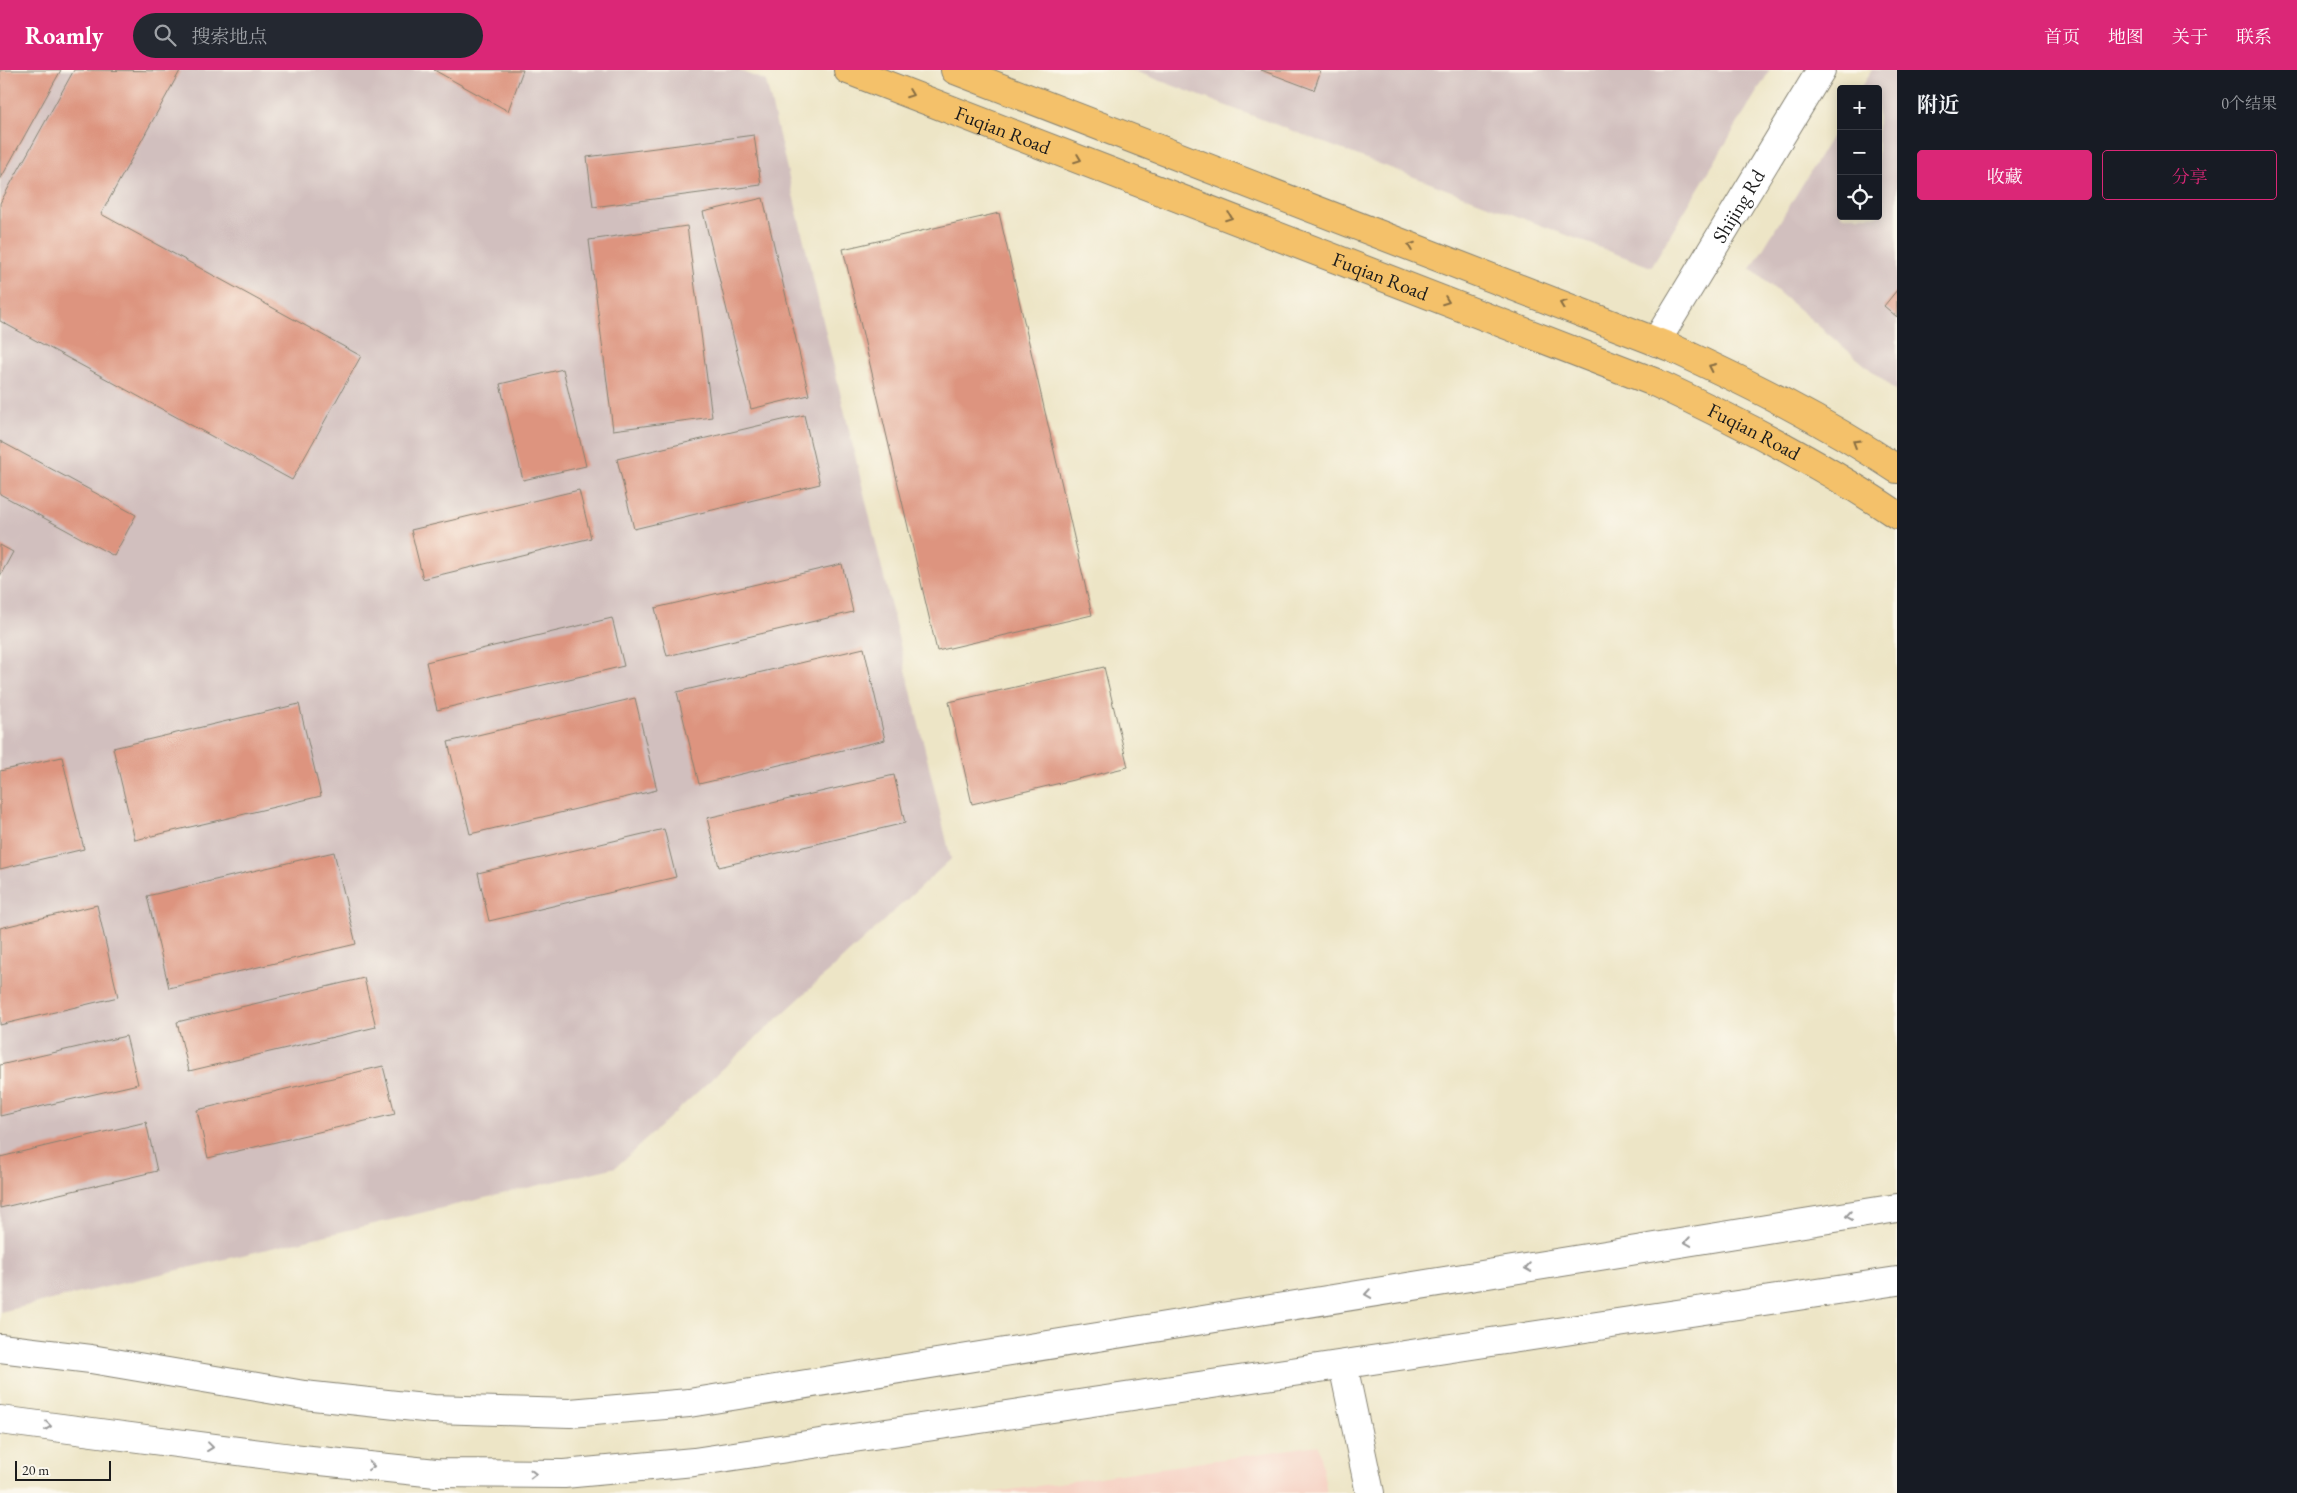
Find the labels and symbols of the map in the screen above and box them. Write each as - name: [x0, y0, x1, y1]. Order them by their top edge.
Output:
- one-way arrow: [905, 88, 914, 98]
- street label: Fuqian Road: [951, 100, 1055, 161]
- one-way arrow: [1073, 153, 1081, 163]
- street label: Shijing Rd: [1706, 164, 1771, 248]
- one-way arrow: [1224, 211, 1233, 221]
- one-way arrow: [1407, 242, 1416, 252]
- street label: Fuqian Road: [1329, 246, 1433, 307]
- one-way arrow: [1441, 295, 1450, 305]
- one-way arrow: [1559, 300, 1567, 310]
- one-way arrow: [1708, 362, 1717, 373]
- street label: Fuqian Road: [1704, 397, 1806, 467]
- one-way arrow: [1852, 440, 1861, 450]
- one-way arrow: [1845, 1210, 1853, 1221]
- one-way arrow: [1684, 1236, 1693, 1246]
- one-way arrow: [1524, 1262, 1532, 1272]
- one-way arrow: [1363, 1288, 1372, 1298]
- one-way arrow: [45, 1420, 53, 1431]
- one-way arrow: [206, 1441, 214, 1452]
- scale bar: [15, 1458, 111, 1481]
- one-way arrow: [367, 1460, 375, 1471]
- one-way arrow: [530, 1469, 537, 1479]

